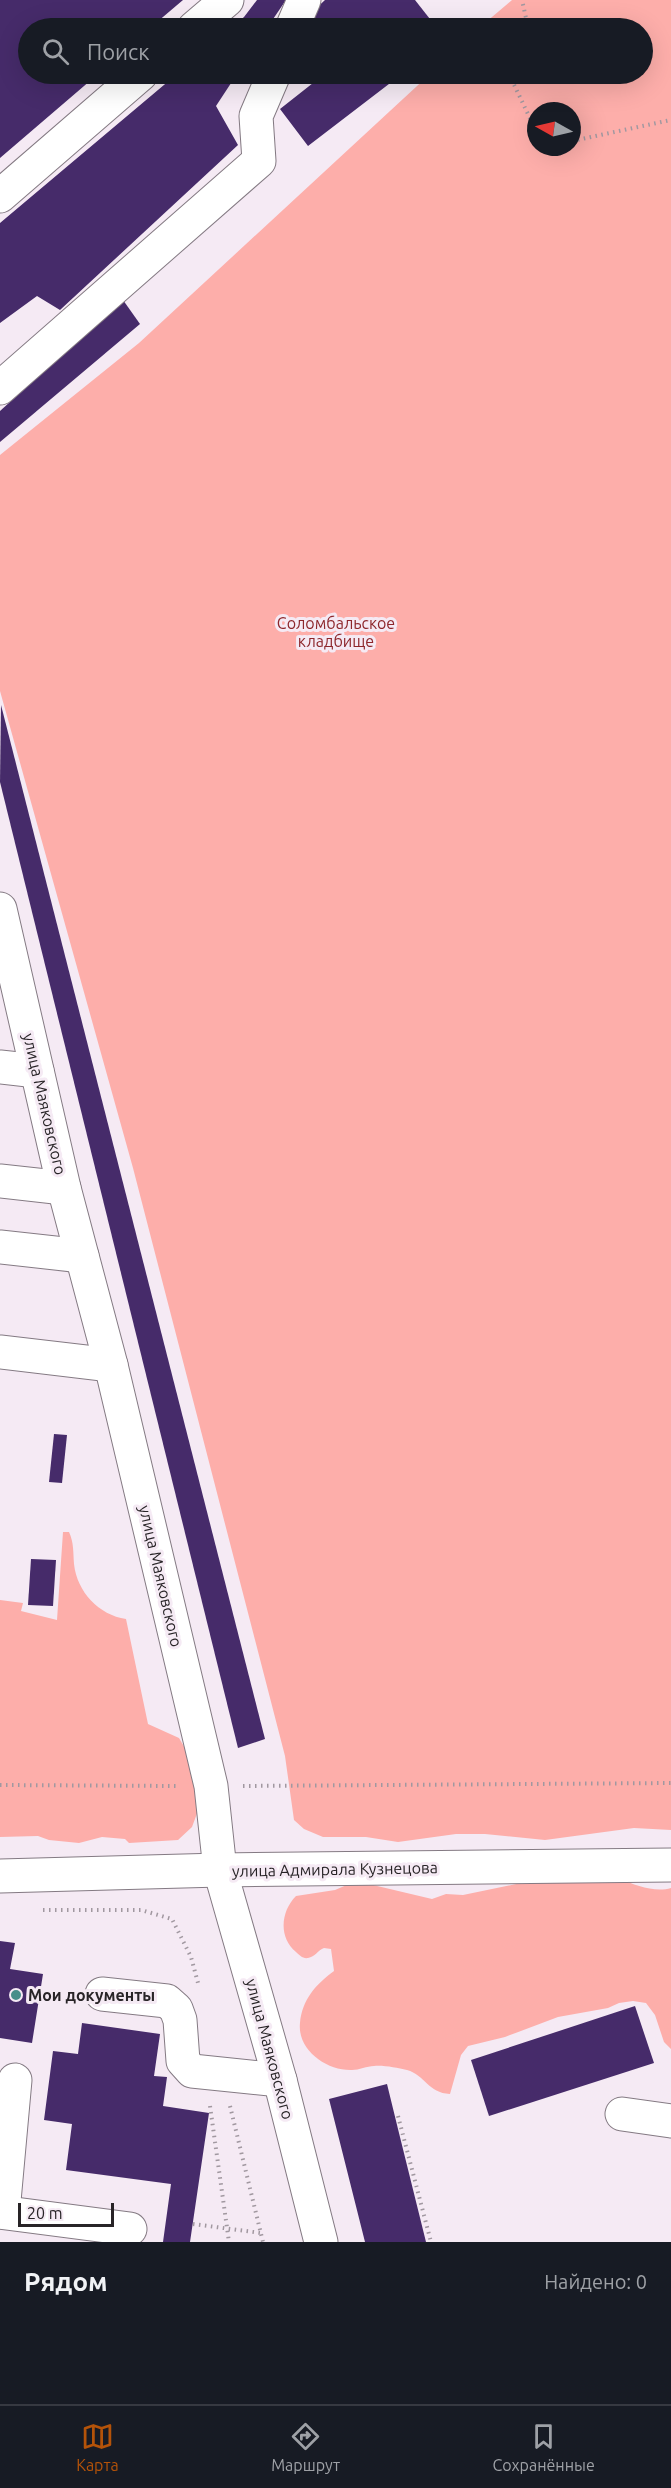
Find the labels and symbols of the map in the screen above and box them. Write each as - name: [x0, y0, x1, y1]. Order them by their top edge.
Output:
- north arrow: [527, 102, 581, 156]
- park label: Соломбальское кладбище: [277, 614, 395, 650]
- street label: улица Маяковского: [20, 1031, 70, 1177]
- street label: улица Маяковского: [136, 1503, 186, 1649]
- street label: улица Адмирала Кузнецова: [232, 1858, 438, 1880]
- street label: улица Маяковского: [243, 1977, 297, 2121]
- place label: Мои документы: [28, 1986, 155, 2004]
- marker: Мои документы: [9, 1988, 23, 2002]
- scale bar: [18, 2200, 114, 2228]

